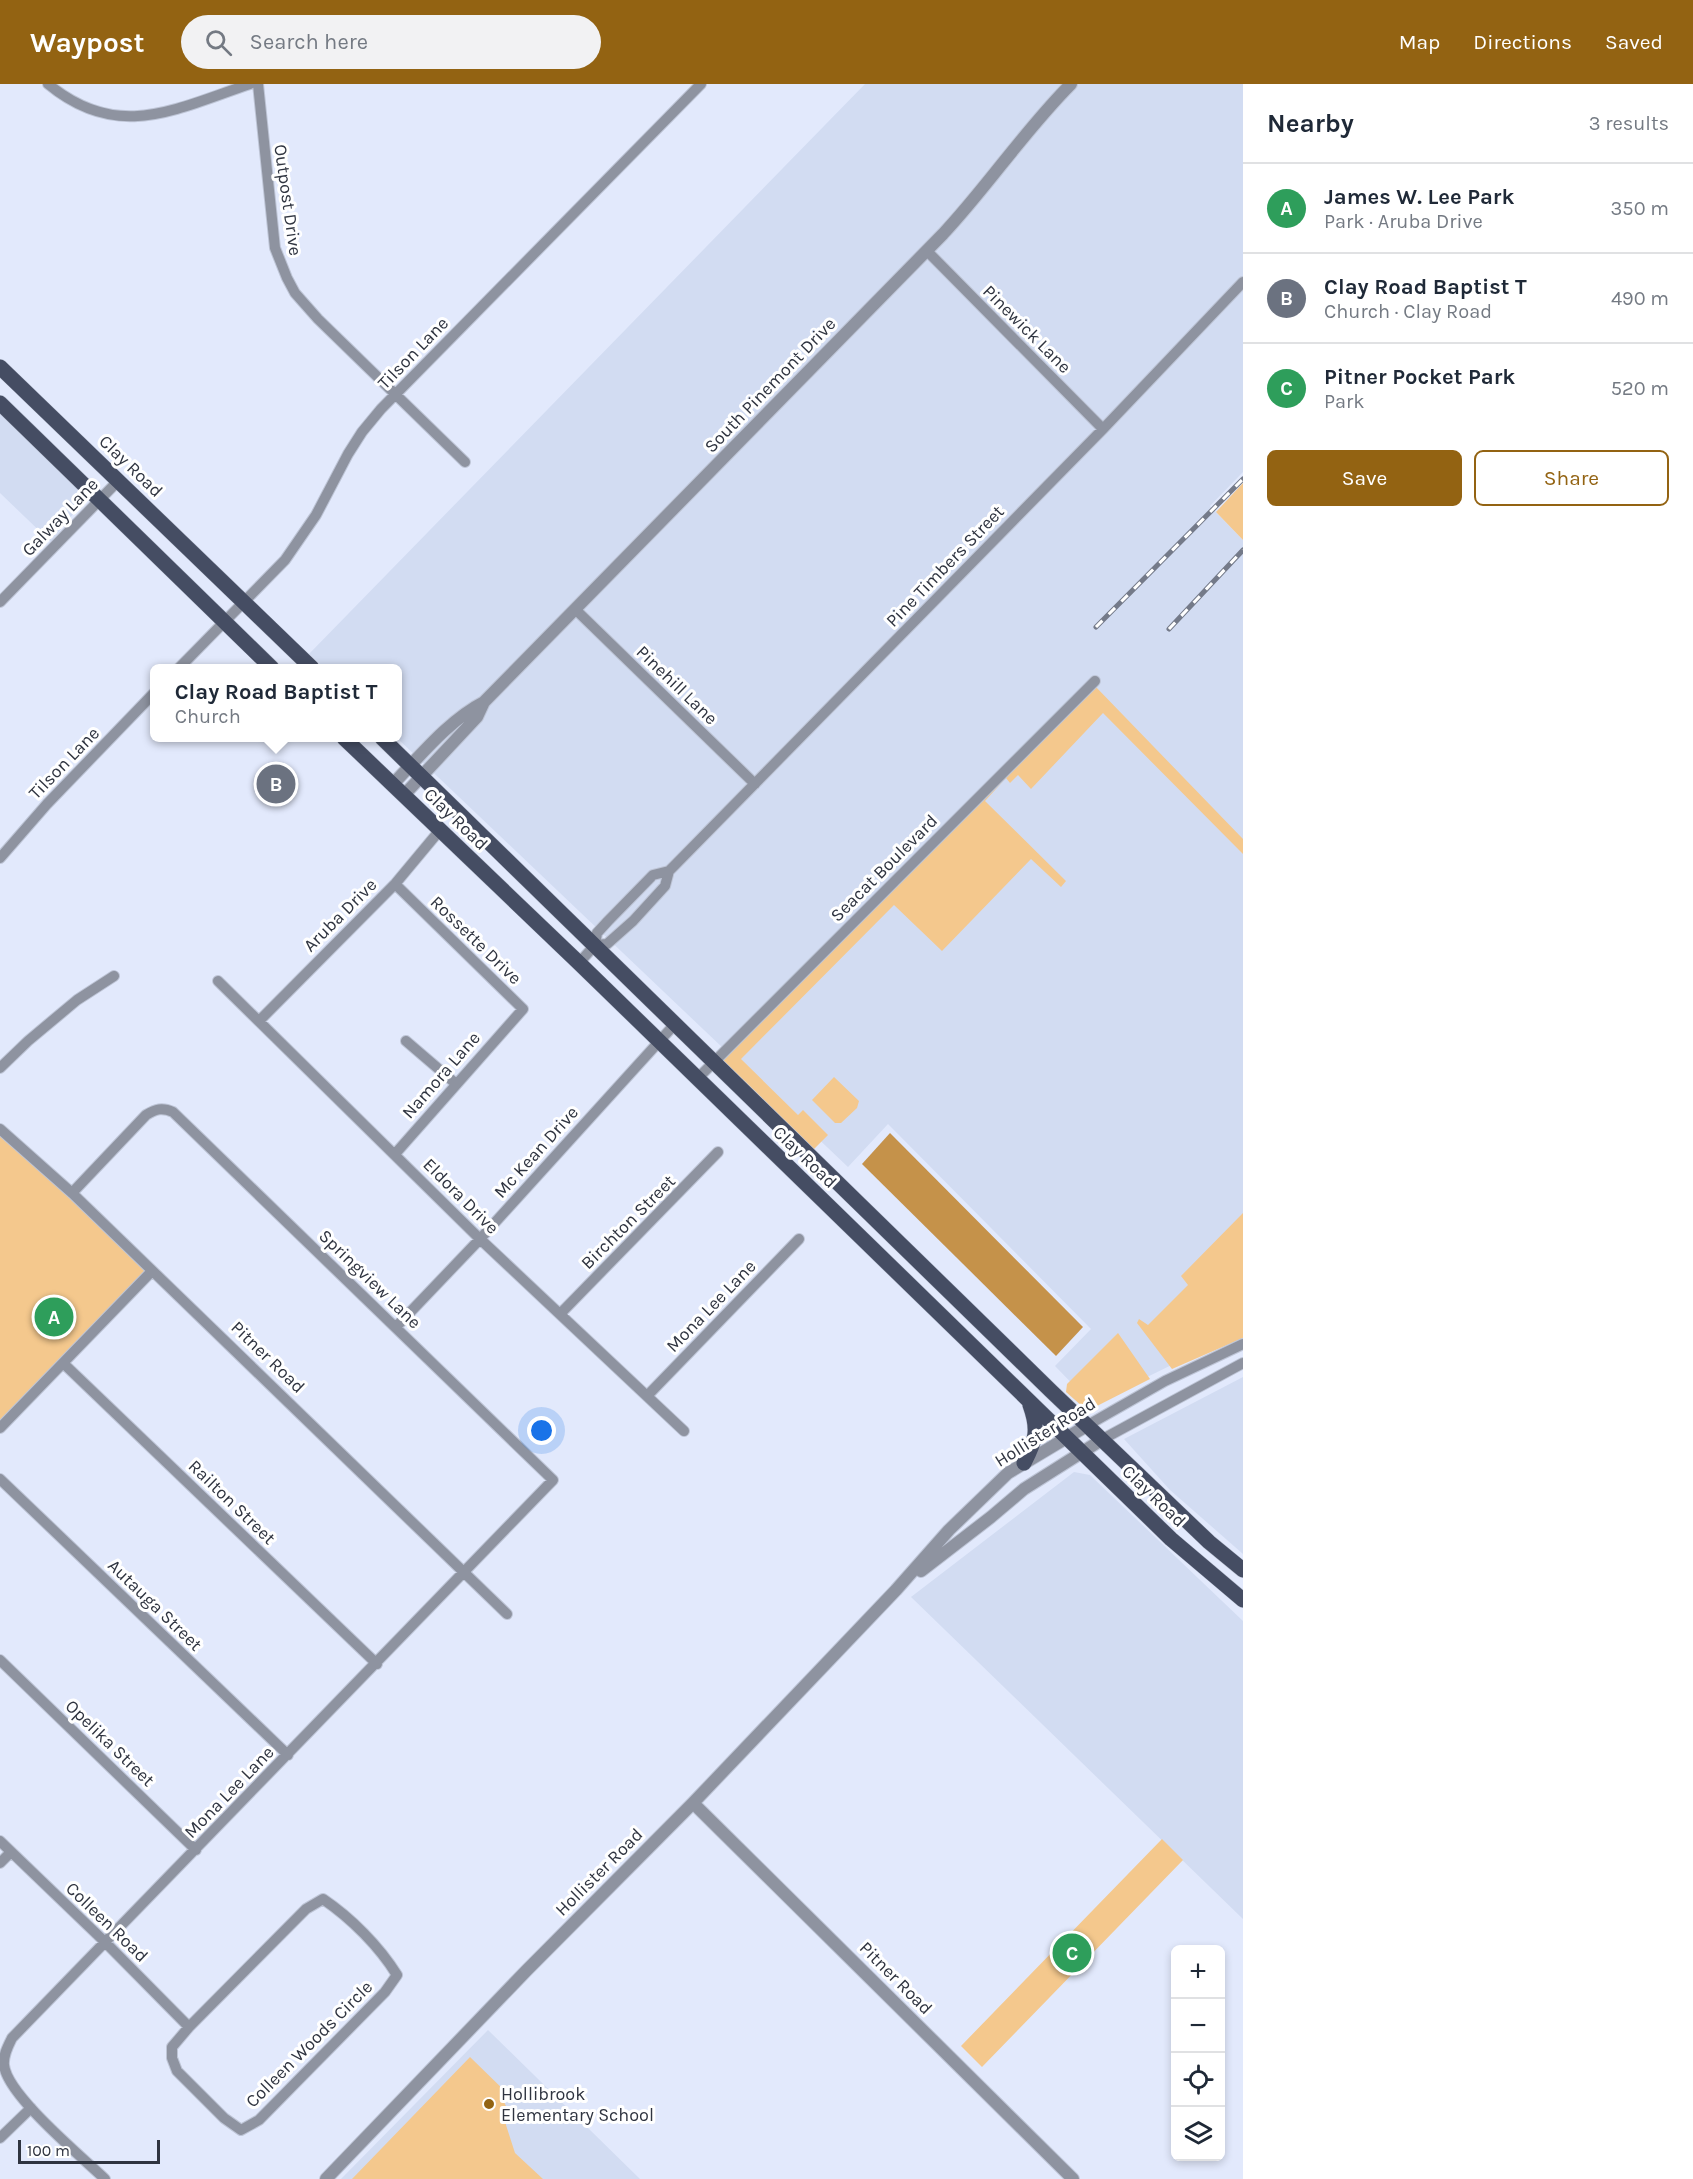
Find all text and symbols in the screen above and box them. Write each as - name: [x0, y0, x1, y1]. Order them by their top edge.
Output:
- search box: [181, 15, 601, 69]
- text: Waypost: [30, 26, 145, 59]
- icon: search: [202, 26, 235, 59]
- text: Search here: [250, 29, 368, 55]
- text: Map: [1399, 30, 1440, 54]
- text: Directions: [1473, 30, 1572, 54]
- text: Saved: [1605, 30, 1663, 54]
- text: Nearby: [1267, 108, 1354, 139]
- text: 3 results: [1589, 112, 1669, 135]
- street label: Outpost Drive: [269, 143, 307, 257]
- text: James W. Lee Park: [1324, 184, 1515, 210]
- text: A: [1280, 197, 1293, 220]
- text: 350 m: [1611, 197, 1669, 220]
- text: Park · Aruba Drive: [1324, 210, 1483, 233]
- text: Clay Road Baptist T: [1324, 274, 1527, 300]
- street label: Pinewick Lane: [978, 280, 1076, 378]
- text: B: [1280, 287, 1293, 310]
- text: 490 m: [1611, 287, 1669, 310]
- text: Church · Clay Road: [1324, 300, 1492, 323]
- street label: Tilson Lane: [373, 312, 453, 394]
- street label: South Pinemont Drive: [700, 313, 840, 457]
- text: Pitner Pocket Park: [1324, 364, 1515, 390]
- text: C: [1280, 377, 1293, 400]
- text: 520 m: [1611, 377, 1669, 400]
- text: Park: [1324, 390, 1365, 413]
- street label: Clay Road: [95, 430, 167, 502]
- button: Save: [1267, 450, 1462, 506]
- button: Share: [1474, 450, 1669, 506]
- street label: Galway Lane: [17, 473, 103, 561]
- street label: Pine Timbers Street: [881, 500, 1009, 631]
- street label: Pinehill Lane: [632, 641, 722, 729]
- popup: [150, 664, 402, 742]
- text: Clay Road Baptist T: [175, 679, 377, 705]
- text: Church: [175, 705, 241, 728]
- street label: Tilson Lane: [24, 722, 104, 804]
- pin: B: [256, 762, 296, 806]
- street label: Clay Road: [420, 783, 492, 855]
- street label: Seacat Boulevard: [826, 810, 942, 926]
- street label: Aruba Drive: [299, 874, 381, 956]
- street label: Rossette Drive: [426, 891, 526, 989]
- street label: Namora Lane: [397, 1027, 485, 1123]
- street label: Mc Kean Drive: [489, 1102, 583, 1202]
- street label: Clay Road: [769, 1121, 841, 1193]
- street label: Eldora Drive: [418, 1153, 504, 1239]
- street label: Birchton Street: [576, 1170, 680, 1274]
- street label: Springview Lane: [314, 1225, 426, 1333]
- street label: Mona Lee Lane: [661, 1255, 761, 1357]
- pin: A: [34, 1294, 74, 1340]
- street label: Pitner Road: [226, 1316, 310, 1398]
- street label: Hollister Road: [990, 1392, 1100, 1472]
- your location: [527, 1416, 556, 1445]
- street label: Railton Street: [184, 1455, 280, 1549]
- street label: Clay Road: [1118, 1460, 1190, 1532]
- street label: Autauga Street: [103, 1555, 207, 1656]
- street label: Opelika Street: [61, 1695, 159, 1791]
- street label: Mona Lee Lane: [179, 1741, 279, 1843]
- street label: Hollister Road: [551, 1824, 647, 1920]
- street label: Colleen Road: [61, 1877, 153, 1967]
- pin: C: [1052, 1930, 1092, 1976]
- street label: Pitner Road: [855, 1937, 937, 2019]
- map controls: [1171, 1945, 1225, 2161]
- button: +: [1171, 1945, 1225, 1999]
- street label: Colleen Woods Circle: [241, 1976, 377, 2112]
- button: −: [1171, 1999, 1225, 2053]
- button: locate: [1171, 2053, 1225, 2107]
- place label: Hollibrook Elementary School: [501, 2083, 654, 2126]
- marker: Hollibrook Elementary School: [482, 2097, 496, 2111]
- button: layers: [1171, 2107, 1225, 2161]
- scale bar: [18, 2137, 160, 2164]
- text: 100 m: [27, 2141, 70, 2160]

